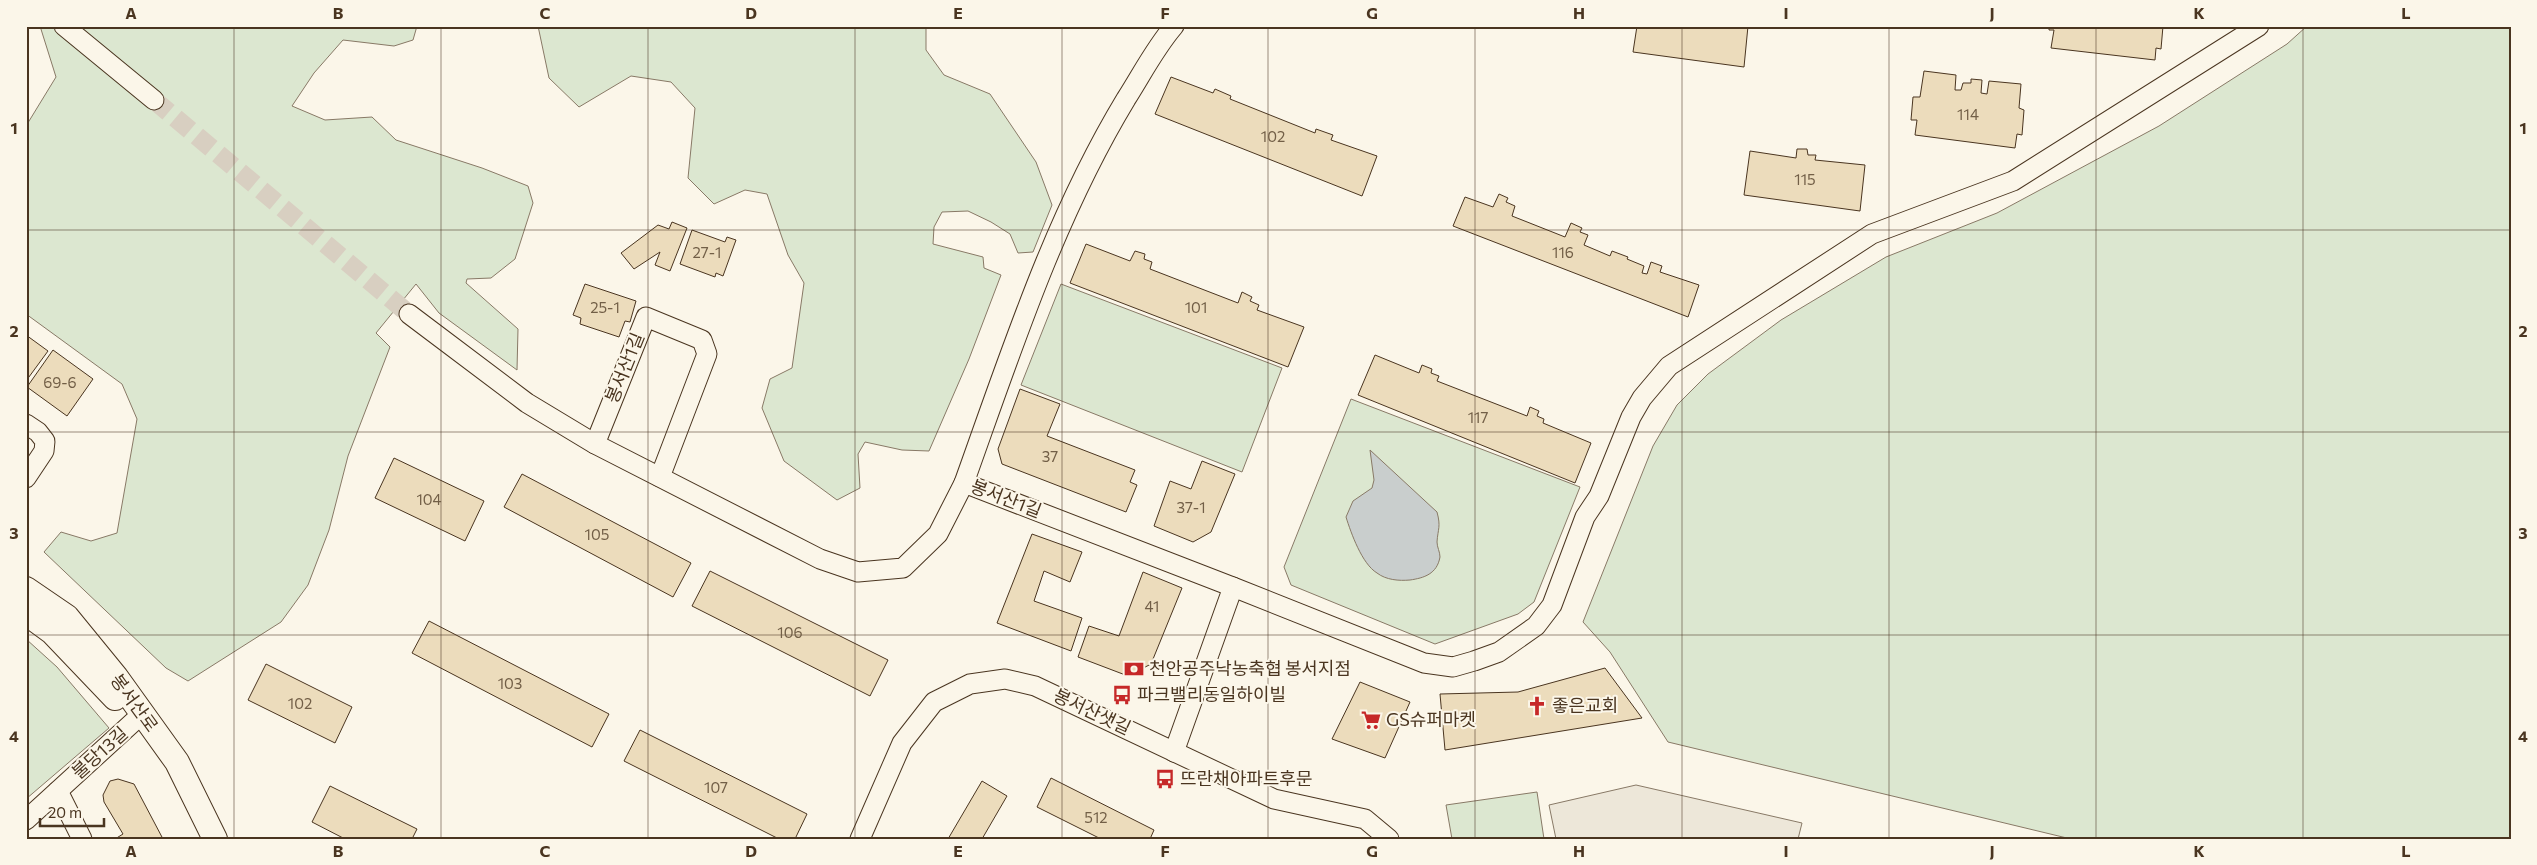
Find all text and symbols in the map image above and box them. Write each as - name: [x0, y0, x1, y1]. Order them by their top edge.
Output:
- text: A: [125, 3, 137, 22]
- text: B: [333, 3, 344, 22]
- text: C: [540, 3, 551, 22]
- text: D: [745, 3, 757, 22]
- text: E: [953, 3, 963, 22]
- text: F: [1160, 3, 1170, 22]
- text: G: [1366, 3, 1378, 22]
- text: H: [1573, 3, 1585, 22]
- text: I: [1783, 3, 1789, 22]
- text: J: [1989, 3, 1995, 22]
- text: K: [2193, 3, 2205, 22]
- text: L: [2401, 3, 2411, 22]
- house number: 114: [1957, 105, 1979, 123]
- text: 1: [10, 118, 18, 137]
- text: 1: [2519, 118, 2527, 137]
- house number: 102: [1261, 127, 1285, 145]
- house number: 115: [1794, 170, 1816, 188]
- house number: 27-1: [693, 243, 721, 261]
- house number: 116: [1552, 243, 1574, 261]
- house number: 25-1: [590, 298, 620, 316]
- house number: 101: [1185, 298, 1207, 316]
- text: 2: [9, 321, 19, 340]
- text: 2: [2518, 321, 2528, 340]
- street label: 봉서산1길: [600, 329, 648, 406]
- house number: 69-6: [43, 373, 77, 391]
- house number: 117: [1468, 408, 1488, 426]
- house number: 37: [1042, 447, 1058, 465]
- street label: 봉서산1길: [968, 475, 1045, 522]
- house number: 104: [416, 490, 442, 508]
- house number: 37-1: [1176, 498, 1206, 516]
- text: 3: [9, 523, 19, 542]
- text: 3: [2518, 523, 2528, 542]
- house number: 105: [585, 525, 609, 543]
- house number: 41: [1145, 597, 1159, 615]
- house number: 106: [777, 623, 803, 641]
- place label: 천안공주낙농축협 봉서지점: [1149, 657, 1351, 679]
- bank icon: 천안공주낙농축협 봉서지점: [1123, 658, 1145, 680]
- street label: 봉서산로: [106, 669, 163, 736]
- house number: 103: [498, 674, 522, 692]
- place label: 파크밸리동일하이빌: [1137, 683, 1286, 705]
- street label: 봉서산샛길: [1050, 684, 1135, 739]
- bus stop icon: 파크밸리동일하이빌: [1111, 684, 1133, 706]
- house number: 102: [288, 694, 312, 712]
- place label: 좋은교회: [1552, 694, 1618, 716]
- church icon: 좋은교회: [1526, 695, 1548, 717]
- place label: GS슈퍼마켓: [1386, 708, 1476, 730]
- supermarket icon: GS슈퍼마켓: [1360, 709, 1382, 731]
- street label: 불당13길: [67, 721, 132, 783]
- text: 4: [9, 726, 19, 745]
- text: 4: [2518, 726, 2528, 745]
- place label: 뜨란채아파트후문: [1180, 767, 1312, 789]
- bus stop icon: 뜨란채아파트후문: [1154, 768, 1176, 790]
- house number: 107: [704, 778, 728, 796]
- scale bar: [40, 795, 104, 827]
- text: 20 m: [48, 803, 82, 821]
- house number: 512: [1084, 808, 1108, 826]
- text: A: [125, 841, 137, 860]
- text: B: [333, 841, 344, 860]
- text: C: [540, 841, 551, 860]
- text: D: [745, 841, 757, 860]
- text: E: [953, 841, 963, 860]
- text: F: [1160, 841, 1170, 860]
- text: G: [1366, 841, 1378, 860]
- text: H: [1573, 841, 1585, 860]
- text: I: [1783, 841, 1789, 860]
- text: J: [1989, 841, 1995, 860]
- text: K: [2193, 841, 2205, 860]
- text: L: [2401, 841, 2411, 860]

